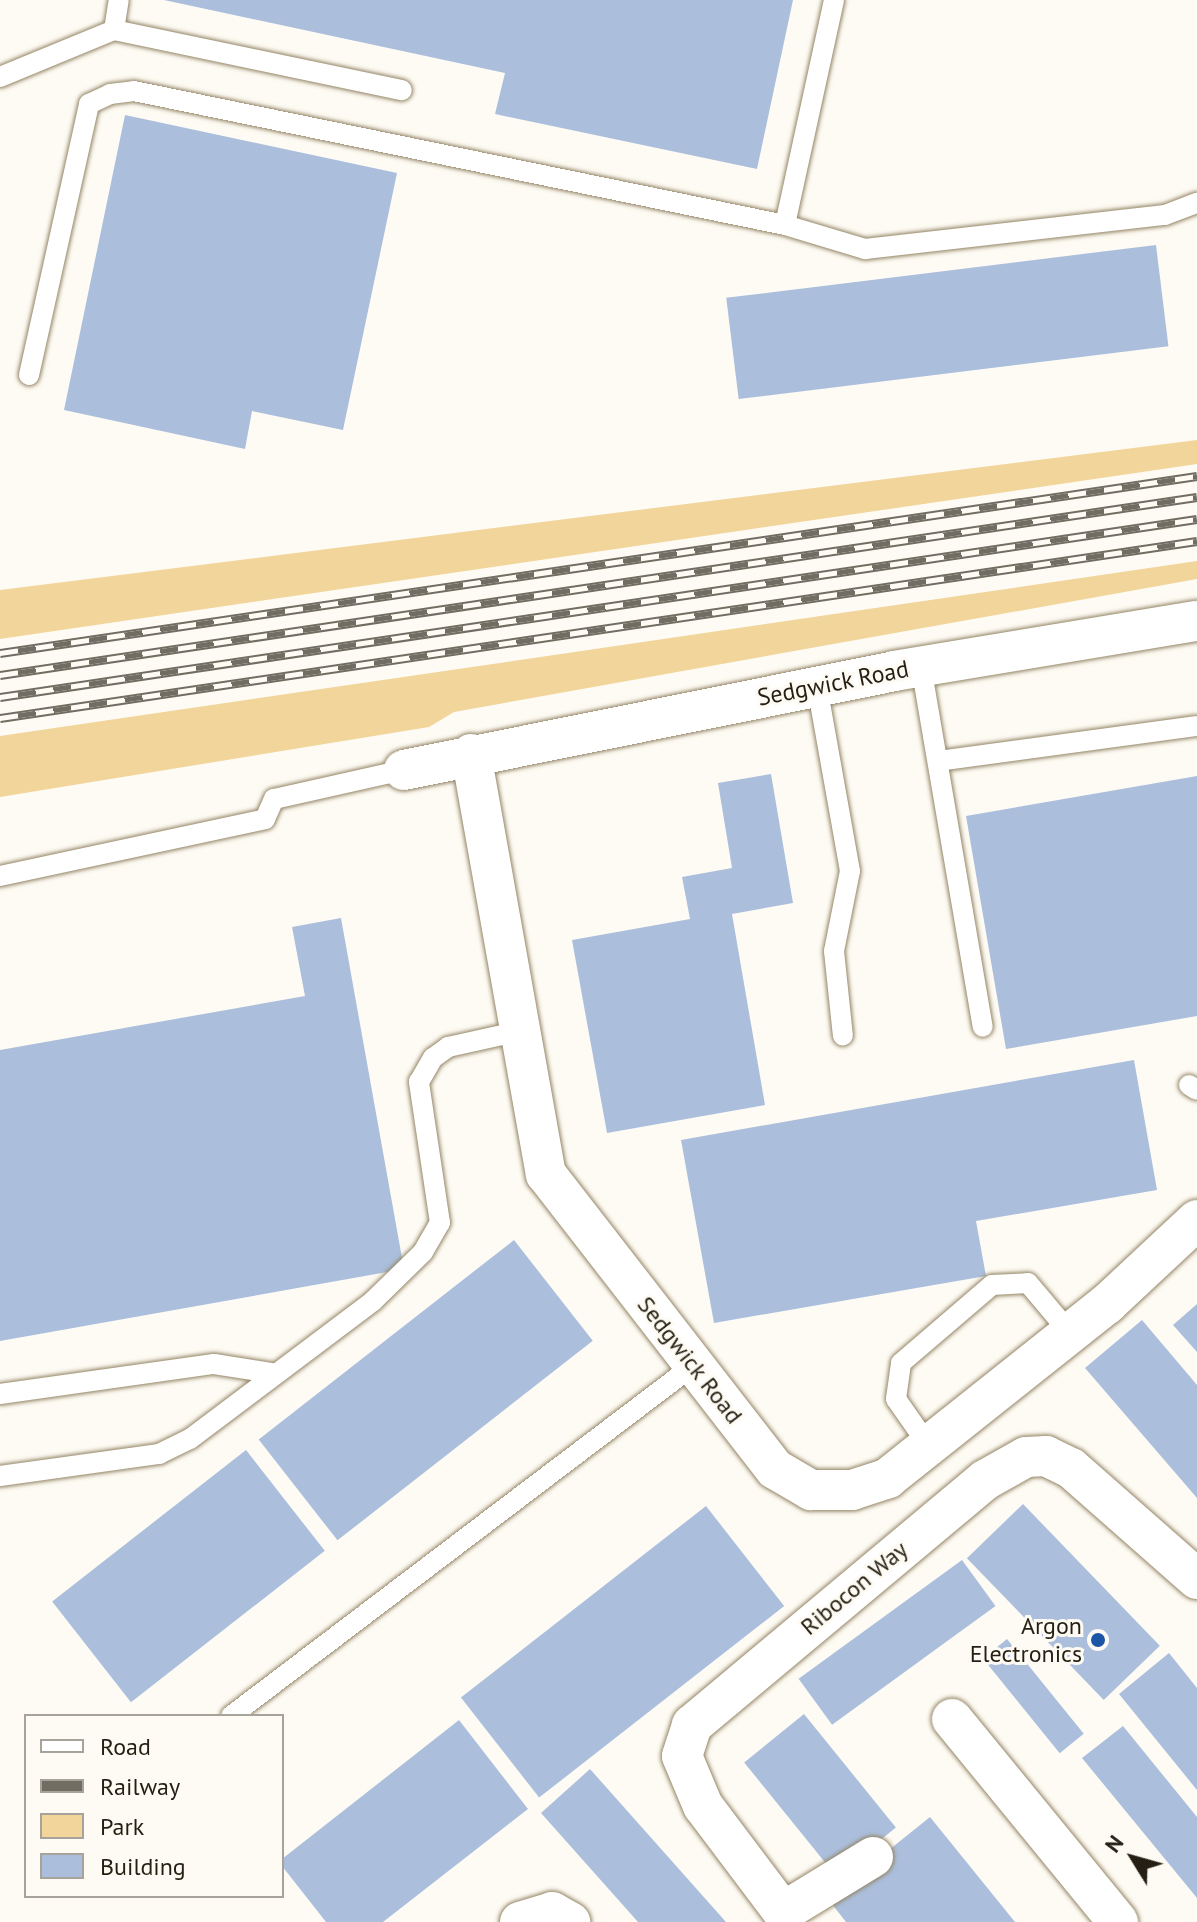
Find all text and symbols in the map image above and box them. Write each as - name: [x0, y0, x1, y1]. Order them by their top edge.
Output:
- street label: Sedgwick Road: [754, 654, 912, 712]
- street label: Sedgwick Road: [631, 1290, 749, 1430]
- street label: Ribocon Way: [794, 1535, 914, 1641]
- place label: Argon Electronics: [970, 1612, 1082, 1668]
- marker: Argon Electronics: [1089, 1631, 1107, 1649]
- legend: [24, 1714, 284, 1898]
- text: Road: [100, 1731, 151, 1762]
- text: Railway: [100, 1771, 180, 1802]
- text: Park: [100, 1811, 144, 1842]
- north arrow: [1093, 1818, 1173, 1898]
- text: N: [1098, 1829, 1129, 1858]
- text: Building: [100, 1851, 186, 1882]

